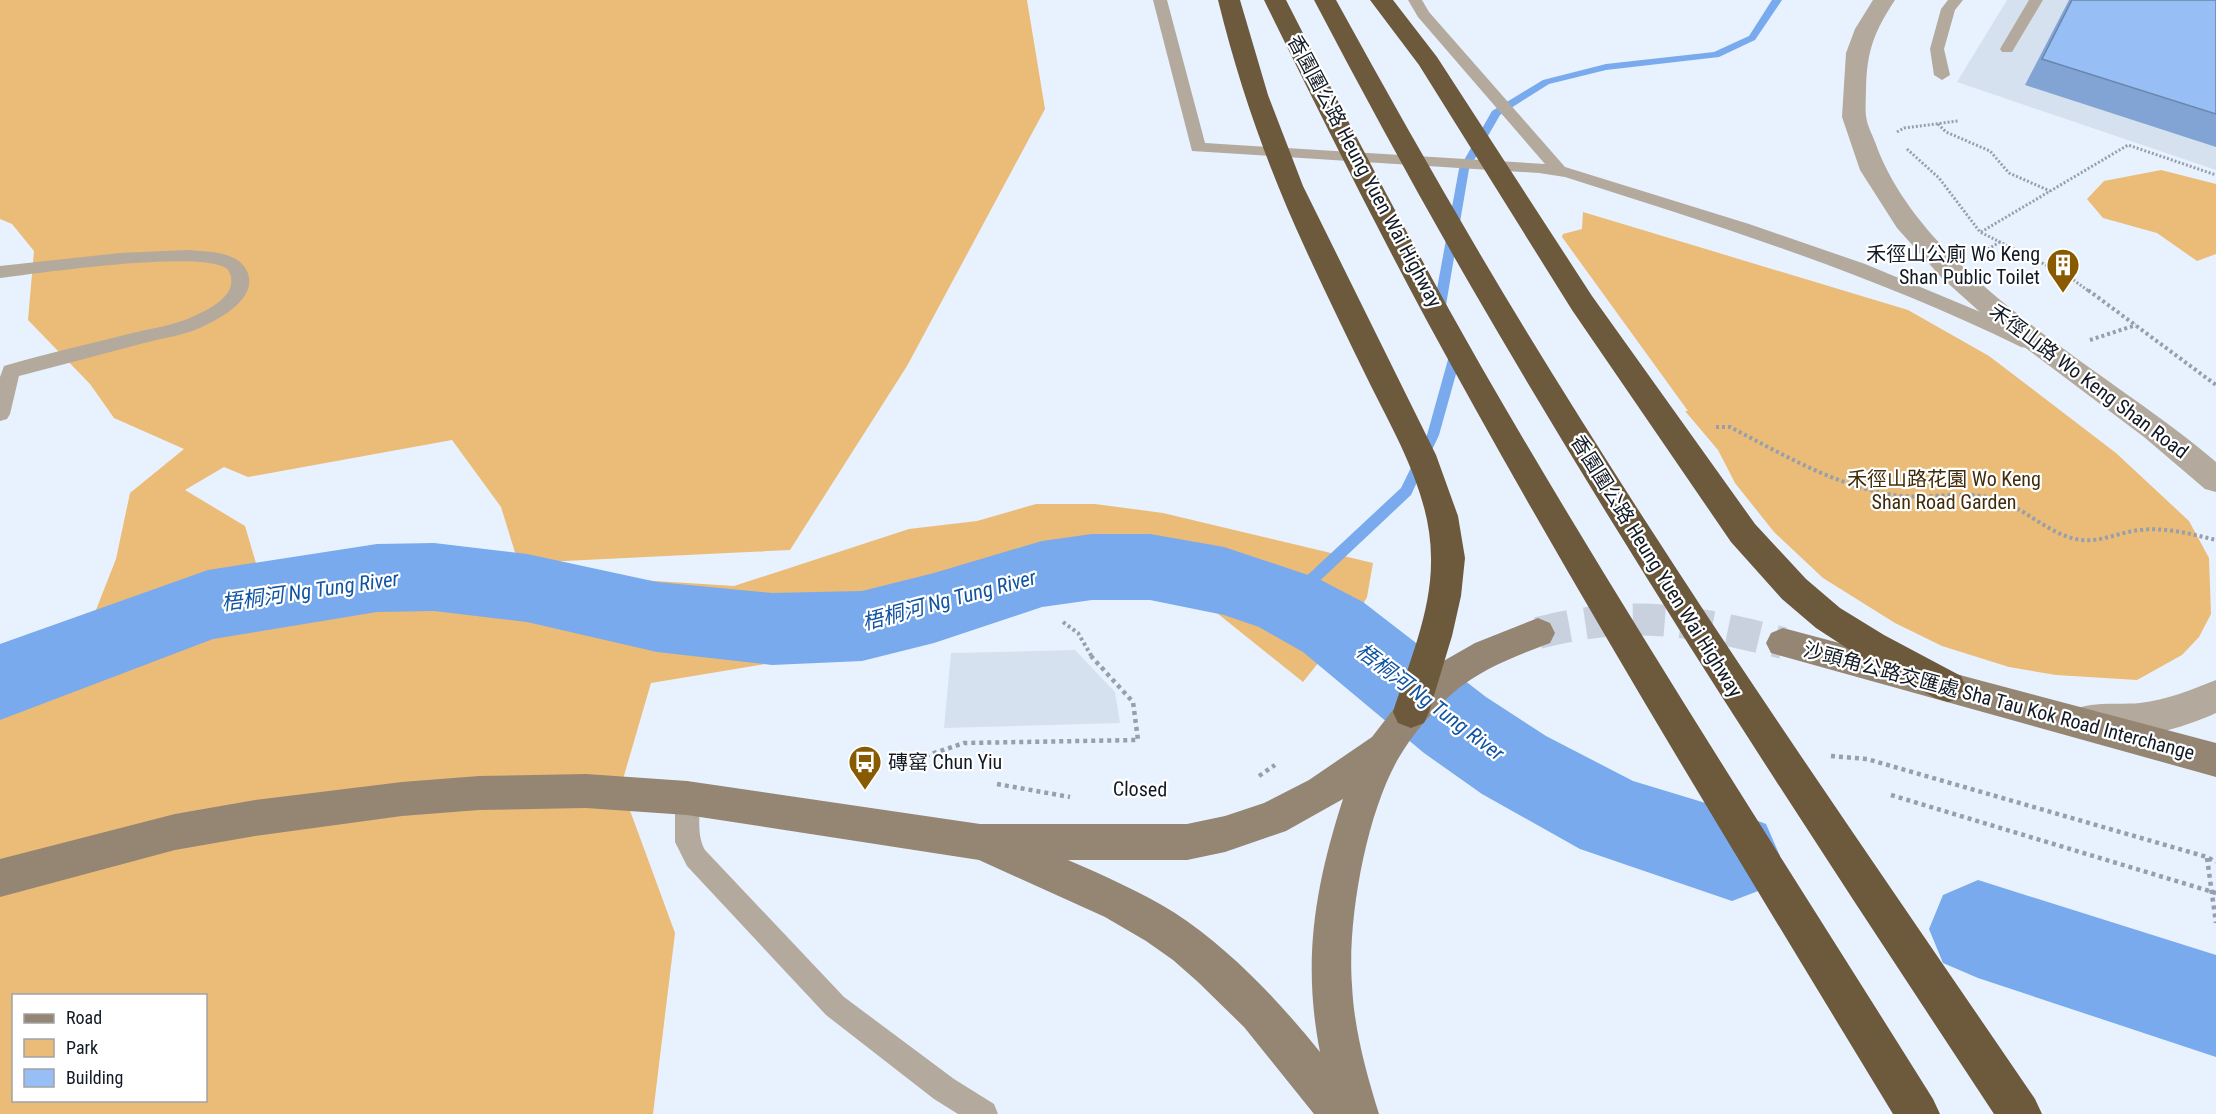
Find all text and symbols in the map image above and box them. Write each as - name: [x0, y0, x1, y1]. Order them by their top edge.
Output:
- street label: 香園圍公路 Heung Yuen Wai Highway: [1283, 31, 1447, 311]
- place label: 禾徑山公廁 Wo Keng Shan Public Toilet: [1866, 242, 2040, 289]
- building icon: 禾徑山公廁 Wo Keng Shan Public Toilet: [2045, 247, 2081, 294]
- street label: 禾徑山路 Wo Keng Shan Road: [1985, 298, 2193, 464]
- street label: 香園圍公路 Heung Yuen Wai Highway: [1566, 430, 1748, 702]
- park label: 禾徑山路花園 Wo Keng Shan Road Garden: [1847, 467, 2041, 514]
- water label: 梧桐河 Ng Tung River: [860, 565, 1039, 635]
- water label: 梧桐河 Ng Tung River: [220, 567, 401, 615]
- street label: 沙頭角公路交匯處 Sha Tau Kok Road Interchange: [1801, 637, 2197, 765]
- water label: 梧桐河 Ng Tung River: [1351, 639, 1509, 766]
- bus stop icon: 磚窰 Chun Yiu: [847, 744, 883, 791]
- place label: 磚窰 Chun Yiu: [888, 750, 1002, 774]
- street label: Closed: [1113, 777, 1167, 801]
- legend: [12, 994, 207, 1102]
- text: Road: [66, 1007, 102, 1028]
- text: Park: [66, 1037, 98, 1058]
- text: Building: [66, 1067, 123, 1088]

